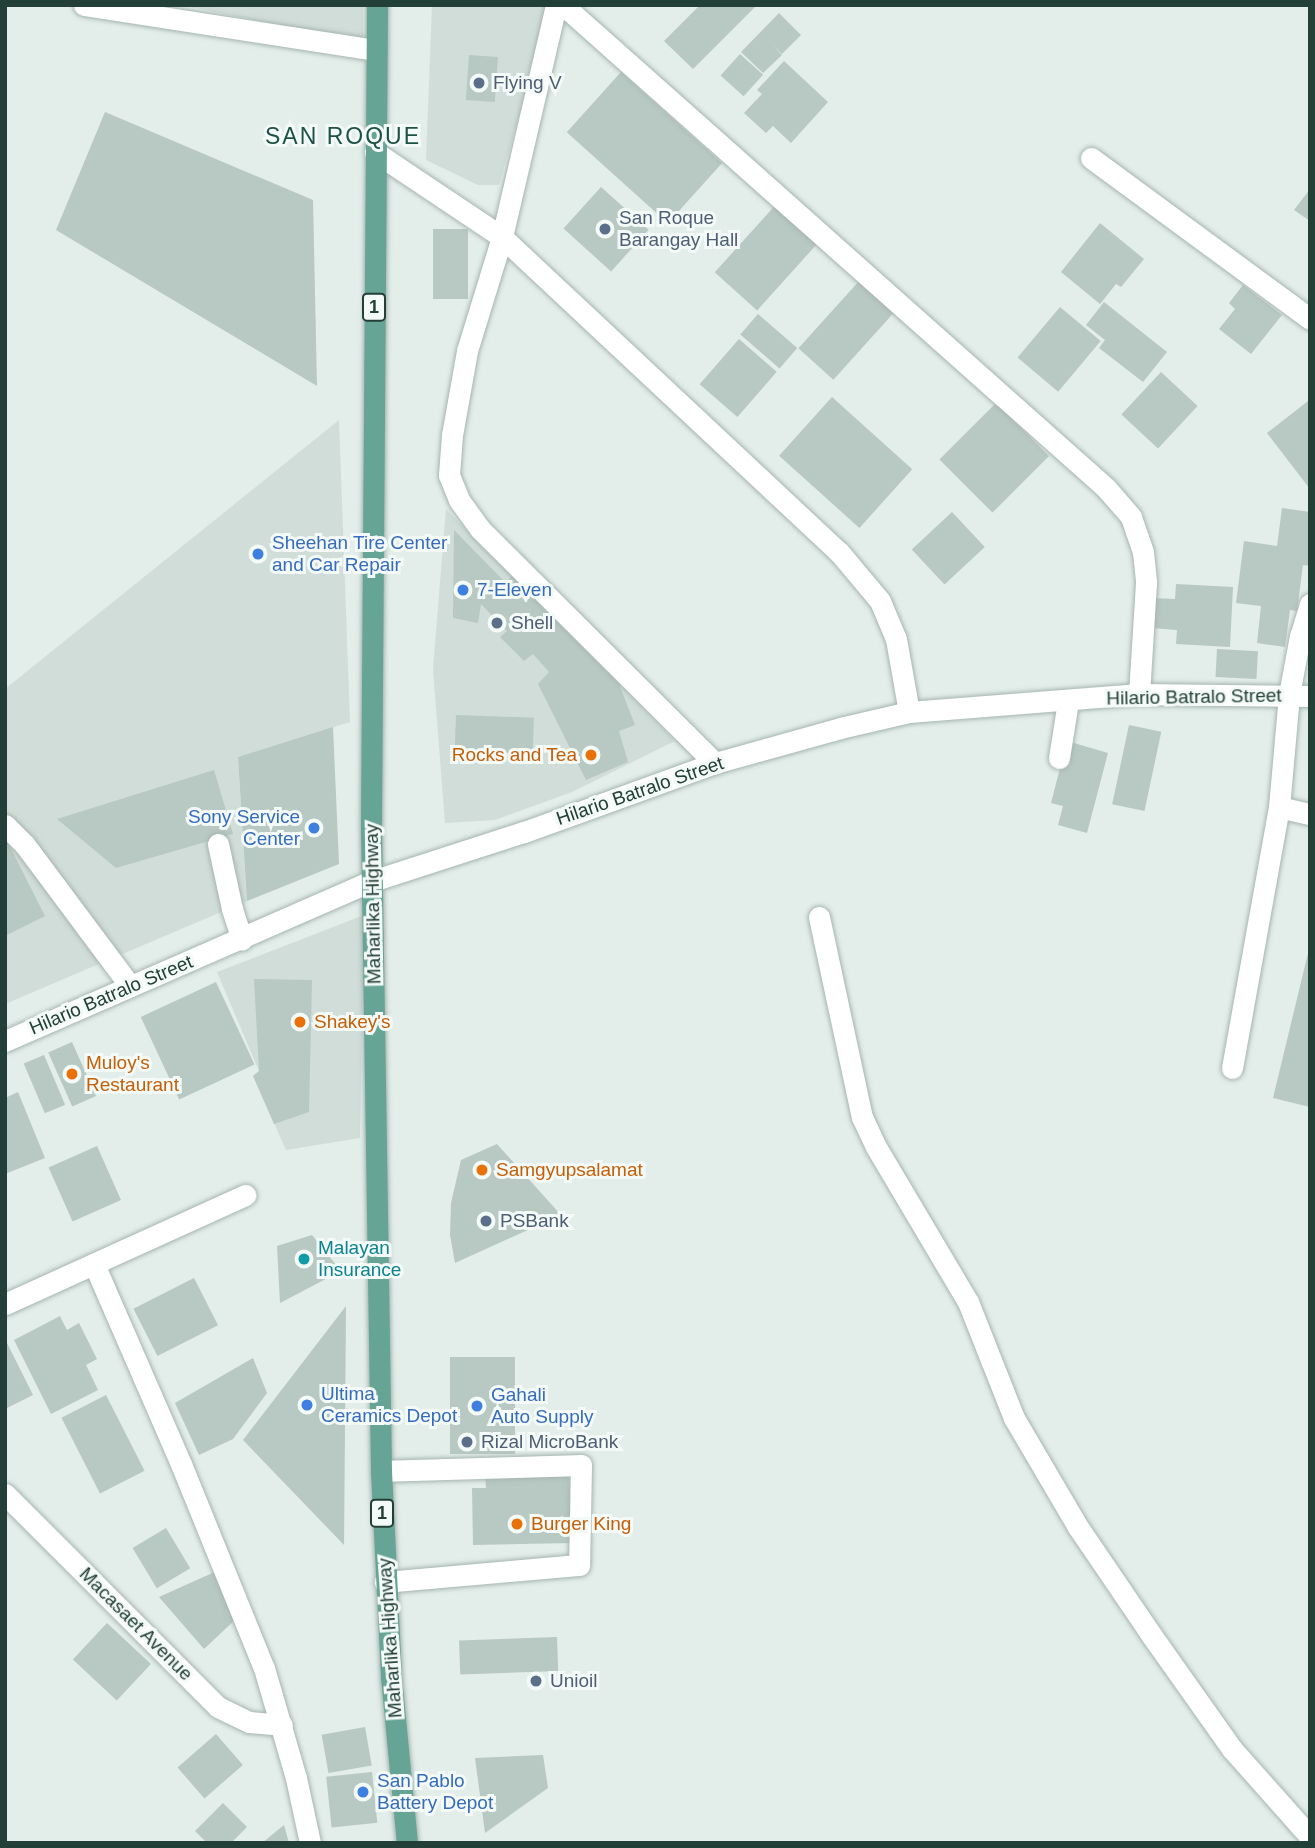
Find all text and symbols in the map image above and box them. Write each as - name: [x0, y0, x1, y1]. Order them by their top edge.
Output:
- place label: Flying V: [493, 72, 562, 94]
- marker: Flying V: [471, 75, 487, 91]
- district label: SAN ROQUE: [266, 122, 420, 150]
- place label: San Roque Barangay Hall: [619, 207, 738, 251]
- marker: San Roque Barangay Hall: [597, 221, 613, 237]
- road number: 1: [362, 292, 386, 321]
- place label: Sheehan Tire Center and Car Repair: [272, 532, 448, 576]
- marker: Sheehan Tire Center and Car Repair: [250, 546, 266, 562]
- place label: 7-Eleven: [477, 579, 552, 601]
- marker: 7-Eleven: [455, 582, 471, 598]
- place label: Shell: [511, 612, 553, 634]
- marker: Shell: [489, 615, 505, 631]
- street label: Hilario Batralo Street: [1106, 684, 1282, 710]
- place label: Rocks and Tea: [451, 744, 577, 766]
- marker: Rocks and Tea: [583, 747, 599, 763]
- street label: Hilario Batralo Street: [553, 752, 727, 830]
- place label: Sony Service Center: [188, 806, 300, 850]
- marker: Sony Service Center: [306, 820, 322, 836]
- street label: Maharlika Highway: [360, 824, 386, 984]
- street label: Hilario Batralo Street: [26, 950, 196, 1040]
- place label: Shakey's: [314, 1011, 391, 1033]
- marker: Shakey's: [292, 1014, 308, 1030]
- place label: Muloy's Restaurant: [86, 1052, 179, 1096]
- marker: Muloy's Restaurant: [64, 1066, 80, 1082]
- place label: Samgyupsalamat: [496, 1159, 643, 1181]
- marker: Samgyupsalamat: [474, 1162, 490, 1178]
- place label: PSBank: [500, 1210, 569, 1232]
- marker: PSBank: [478, 1213, 494, 1229]
- place label: Malayan Insurance: [318, 1237, 401, 1281]
- marker: Malayan Insurance: [296, 1251, 312, 1267]
- place label: Ultima Ceramics Depot: [321, 1383, 457, 1427]
- place label: Gahali Auto Supply: [491, 1384, 593, 1428]
- marker: Ultima Ceramics Depot: [299, 1397, 315, 1413]
- marker: Gahali Auto Supply: [469, 1398, 485, 1414]
- place label: Rizal MicroBank: [481, 1431, 618, 1453]
- marker: Rizal MicroBank: [459, 1434, 475, 1450]
- road number: 1: [370, 1498, 394, 1528]
- place label: Burger King: [531, 1513, 631, 1535]
- marker: Burger King: [509, 1516, 525, 1532]
- street label: Maharlika Highway: [373, 1557, 407, 1719]
- street label: Macasaet Avenue: [74, 1562, 198, 1686]
- place label: Unioil: [550, 1670, 598, 1692]
- marker: Unioil: [528, 1673, 544, 1689]
- place label: San Pablo Battery Depot: [377, 1770, 493, 1814]
- marker: San Pablo Battery Depot: [355, 1784, 371, 1800]

